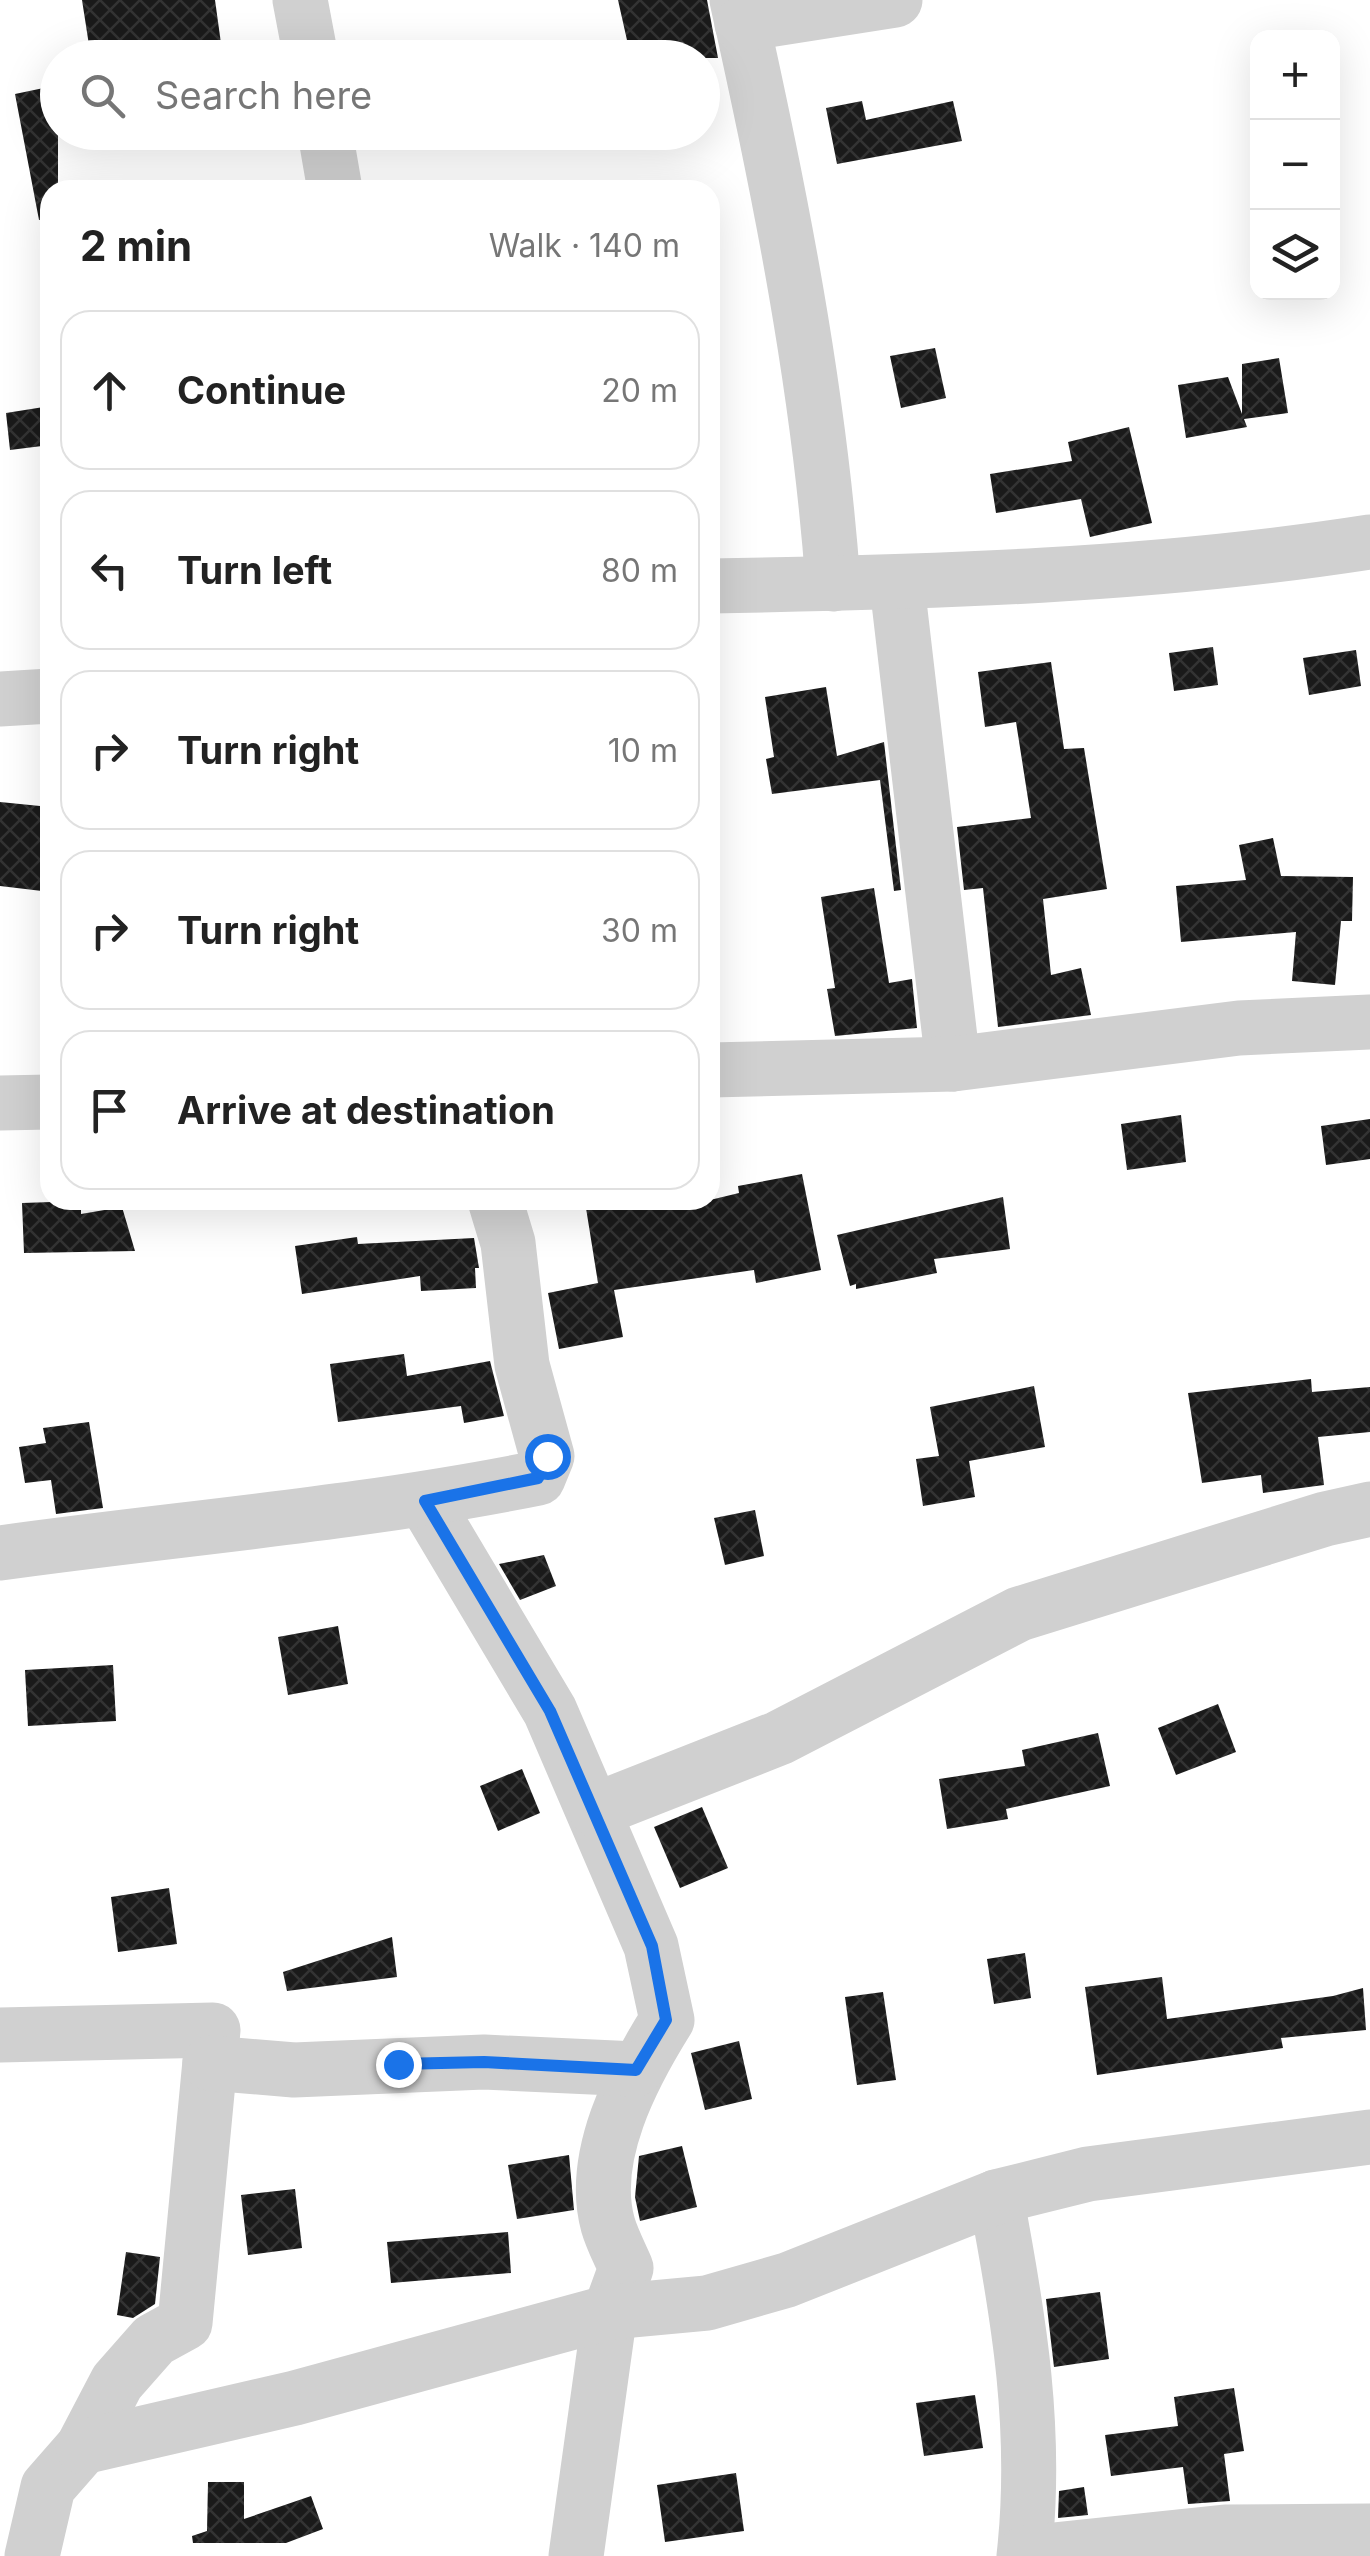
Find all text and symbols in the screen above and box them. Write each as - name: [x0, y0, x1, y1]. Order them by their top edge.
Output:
- map controls: [1250, 30, 1340, 300]
- button: +: [1250, 30, 1340, 120]
- search box: [40, 40, 720, 150]
- icon: search: [75, 68, 130, 123]
- text: Search here: [155, 72, 372, 118]
- button: −: [1250, 120, 1340, 210]
- button: layers: [1250, 210, 1340, 300]
- text: 2 min: [80, 220, 192, 271]
- text: Walk · 140 m: [489, 226, 680, 265]
- icon: ahead: [82, 363, 137, 418]
- text: Continue: [177, 367, 346, 413]
- text: 20 m: [601, 371, 678, 410]
- icon: left: [82, 543, 137, 598]
- text: Turn left: [177, 547, 332, 593]
- text: 80 m: [601, 551, 678, 590]
- icon: right: [82, 723, 137, 778]
- text: Turn right: [177, 727, 359, 773]
- text: 10 m: [608, 731, 678, 770]
- icon: right: [82, 903, 137, 958]
- text: Turn right: [177, 907, 359, 953]
- text: 30 m: [601, 911, 678, 950]
- icon: arrive: [82, 1083, 137, 1138]
- text: Arrive at destination: [177, 1087, 555, 1133]
- route start: [525, 1434, 571, 1480]
- route end: [376, 2042, 422, 2088]

